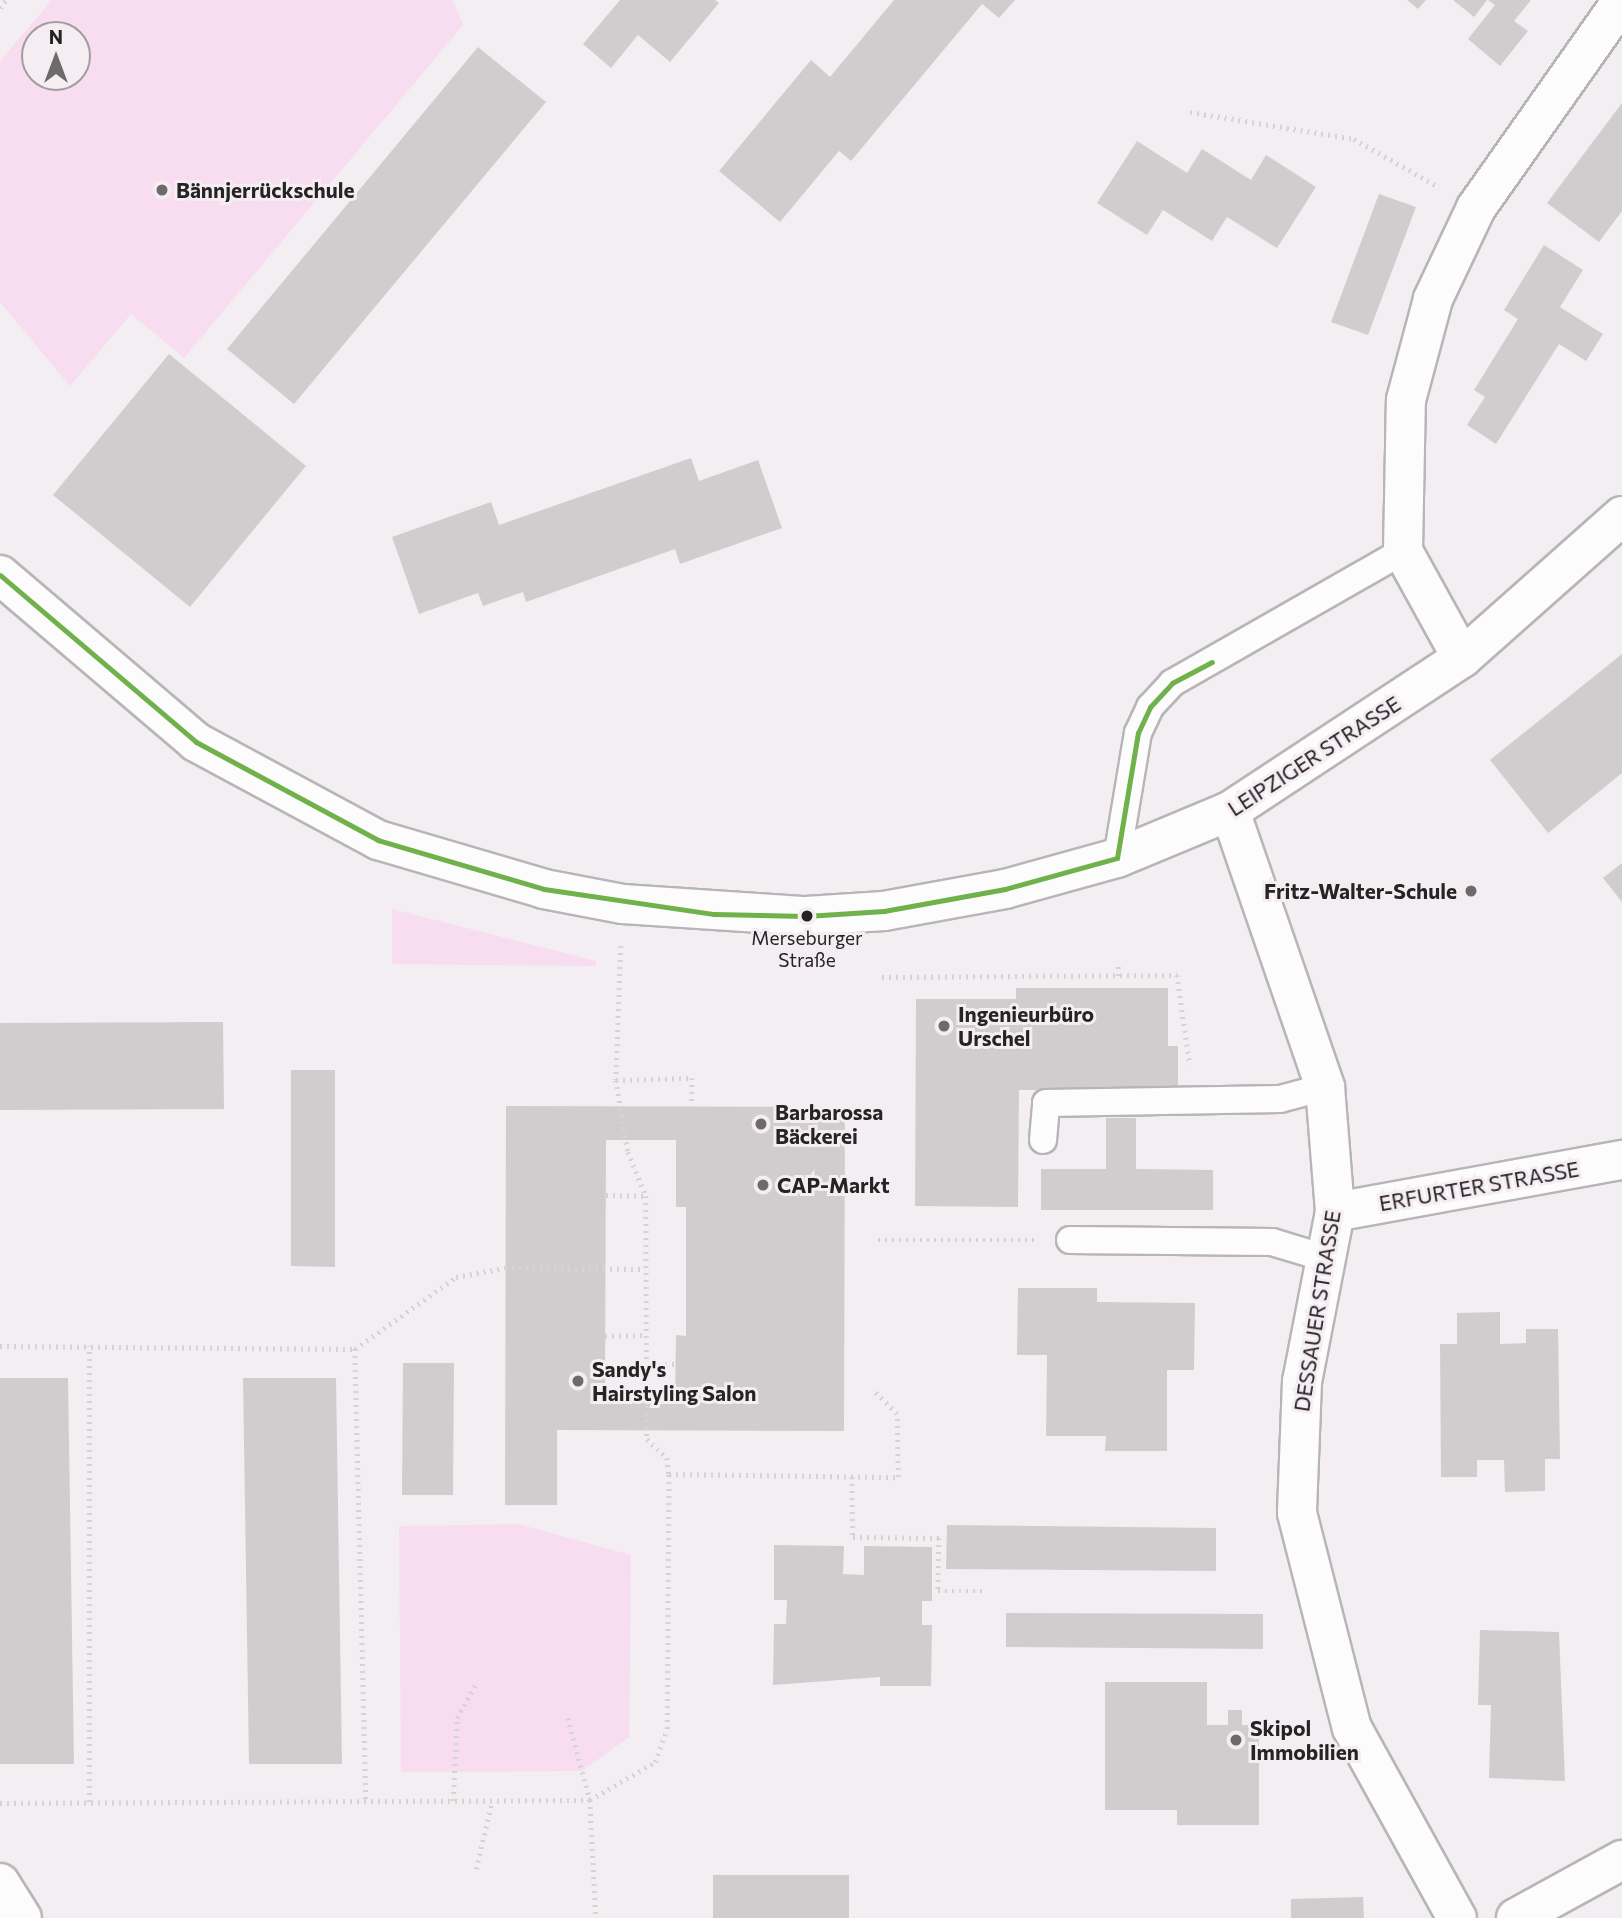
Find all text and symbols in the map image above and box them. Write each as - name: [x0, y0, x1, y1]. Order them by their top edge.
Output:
- north arrow: [21, 21, 91, 91]
- text: N: [49, 25, 63, 48]
- place label: Bännjerrückschule: [176, 177, 354, 203]
- marker: Bännjerrückschule: [154, 182, 170, 198]
- street label: LEIPZIGER STRASSE: [1223, 691, 1405, 821]
- place label: Fritz-Walter-Schule: [1264, 878, 1457, 904]
- marker: Fritz-Walter-Schule: [1463, 883, 1479, 899]
- marker: Merseburger Straße: [800, 909, 814, 923]
- place label: Merseburger Straße: [751, 927, 863, 971]
- place label: Ingenieurbüro Urschel: [958, 1001, 1094, 1051]
- marker: Ingenieurbüro Urschel: [936, 1018, 952, 1034]
- place label: Barbarossa Bäckerei: [775, 1099, 883, 1149]
- marker: Barbarossa Bäckerei: [753, 1116, 769, 1132]
- street label: ERFURTER STRASSE: [1377, 1156, 1581, 1216]
- place label: CAP-Markt: [777, 1172, 890, 1198]
- marker: CAP-Markt: [755, 1177, 771, 1193]
- street label: DESSAUER STRASSE: [1289, 1209, 1345, 1413]
- place label: Sandy's Hairstyling Salon: [592, 1356, 756, 1406]
- marker: Sandy's Hairstyling Salon: [570, 1373, 586, 1389]
- place label: Skipol Immobilien: [1250, 1715, 1359, 1765]
- marker: Skipol Immobilien: [1228, 1732, 1244, 1748]

